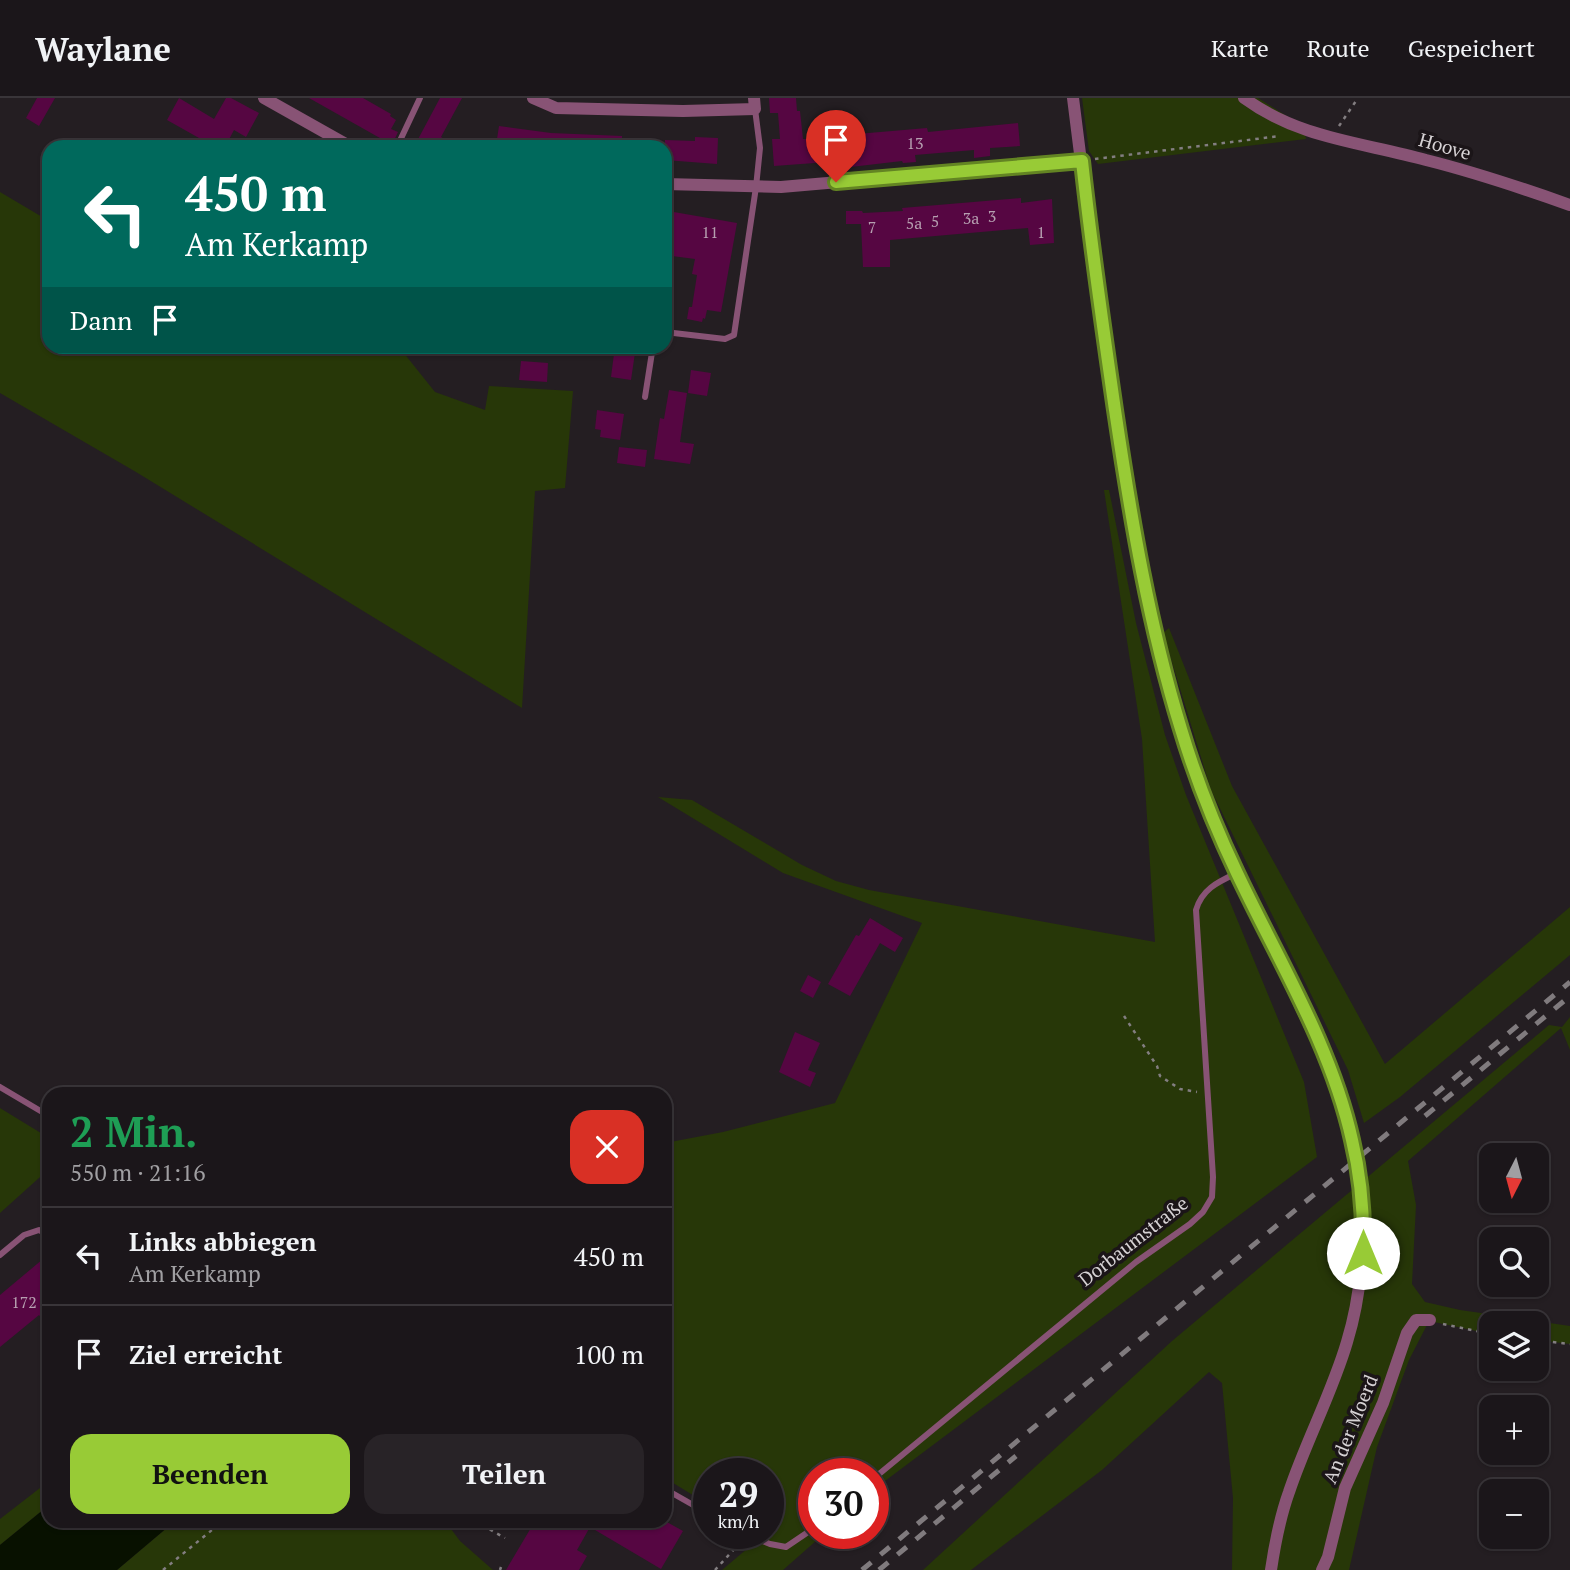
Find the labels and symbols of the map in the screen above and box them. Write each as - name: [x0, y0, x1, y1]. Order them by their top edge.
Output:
- pin: [806, 110, 866, 182]
- street label: Hoove: [1416, 126, 1474, 165]
- house number: 13: [906, 132, 924, 154]
- house number: 3: [988, 205, 996, 227]
- house number: 3a: [963, 207, 979, 229]
- house number: 5: [931, 210, 939, 232]
- house number: 5a: [906, 212, 922, 234]
- house number: 7: [868, 216, 876, 238]
- house number: 11: [701, 221, 719, 243]
- house number: 1: [1037, 221, 1045, 243]
- north arrow: [1479, 1143, 1549, 1213]
- street label: Dorbaumstraße: [1073, 1190, 1193, 1291]
- position arrow: [1326, 1216, 1400, 1290]
- house number: 172: [11, 1291, 37, 1313]
- street label: An der Moerd: [1316, 1370, 1383, 1487]
- speed limit sign: 30: [798, 1458, 889, 1549]

